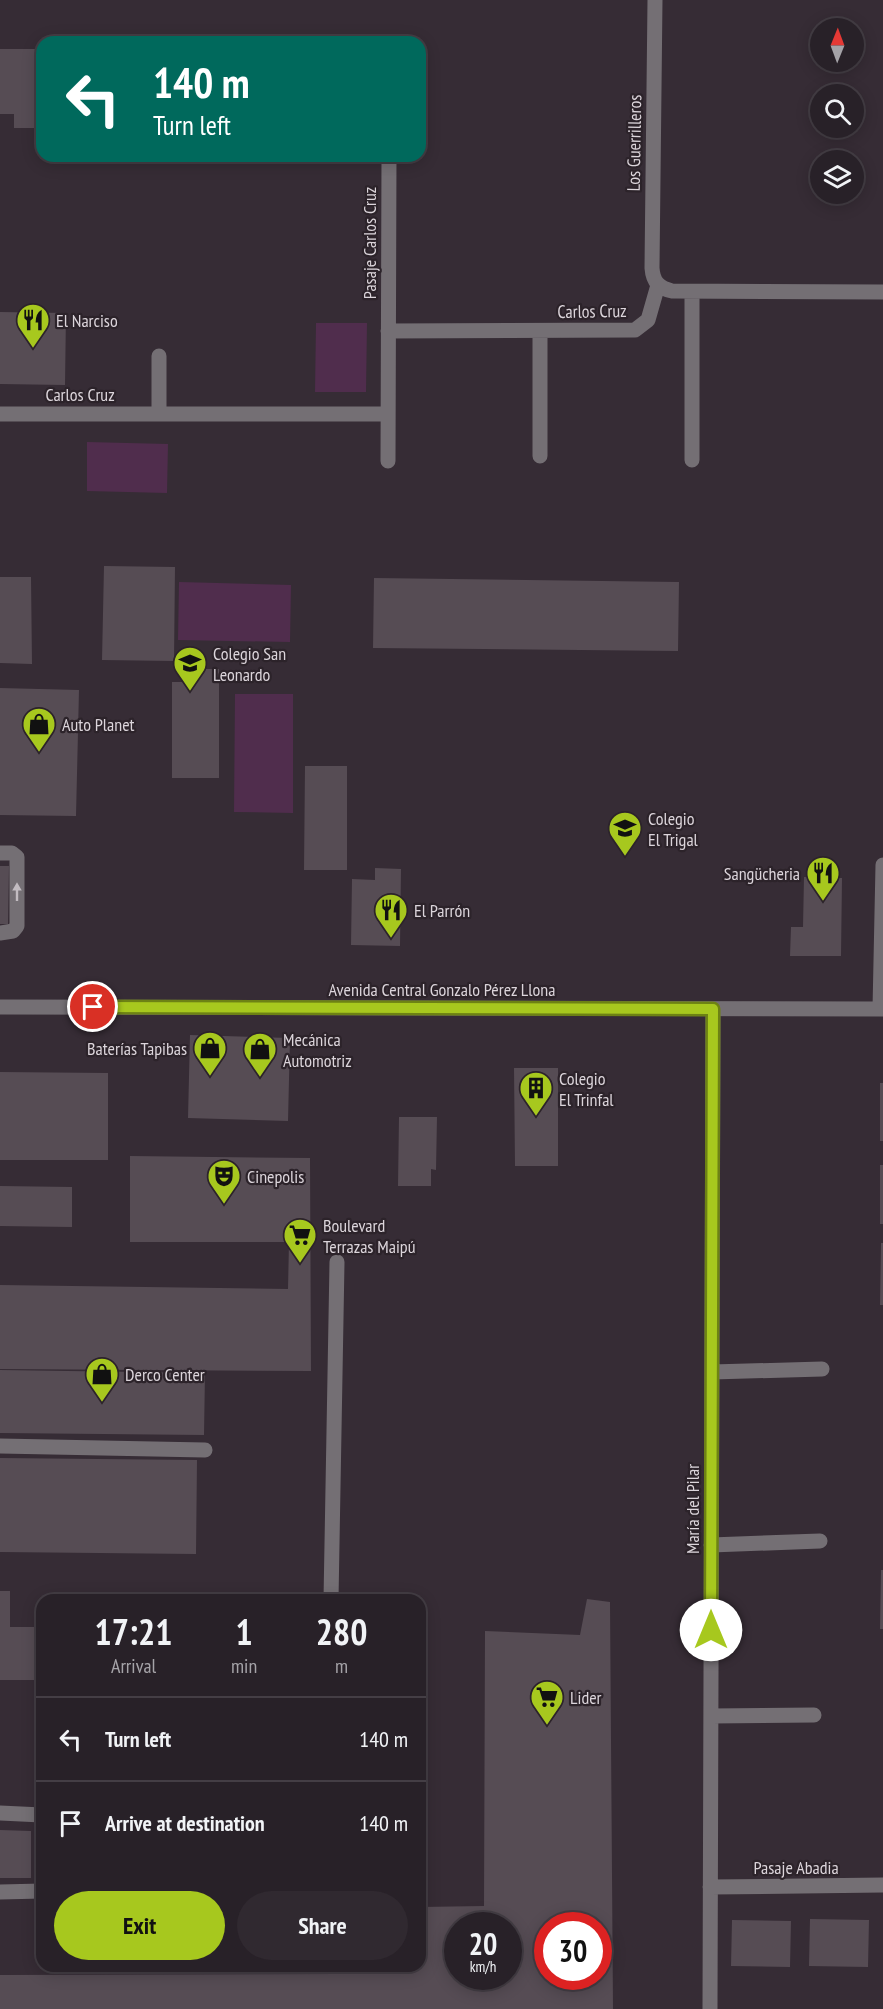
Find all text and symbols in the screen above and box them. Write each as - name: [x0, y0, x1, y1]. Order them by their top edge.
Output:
- north arrow: [810, 18, 864, 72]
- map controls: [810, 18, 864, 204]
- text: 140 m: [153, 55, 250, 110]
- icon: left: [54, 60, 132, 138]
- button: search: [810, 84, 864, 138]
- street label: Los Guerrilleros: [622, 94, 646, 192]
- text: Turn left: [153, 108, 231, 142]
- button: layers: [810, 150, 864, 204]
- street label: Pasaje Carlos Cruz: [358, 187, 381, 299]
- street label: Carlos Cruz: [557, 299, 627, 323]
- restaurant icon: El Narciso: [15, 302, 51, 349]
- place label: El Narciso: [56, 309, 118, 332]
- street label: Carlos Cruz: [45, 383, 115, 406]
- place label: Colegio San Leonardo: [213, 642, 286, 686]
- school or university icon: Colegio San Leonardo: [172, 645, 208, 692]
- shop icon: Auto Planet: [21, 706, 57, 753]
- place label: Auto Planet: [62, 713, 135, 736]
- place label: Colegio El Trigal: [648, 807, 699, 851]
- school or university icon: Colegio El Trigal: [607, 810, 643, 857]
- restaurant icon: Sangücheria: [805, 855, 841, 902]
- place label: Sangücheria: [724, 862, 800, 885]
- one-way arrow: [12, 883, 22, 902]
- restaurant icon: El Parrón: [373, 892, 409, 939]
- place label: El Parrón: [414, 899, 470, 922]
- street label: Avenida Central Gonzalo Pérez Llona: [329, 978, 555, 1001]
- pin: [67, 981, 118, 1032]
- icon: arrive: [76, 990, 109, 1023]
- place label: Mecánica Automotriz: [283, 1028, 352, 1072]
- shop icon: Baterías Tapibas: [192, 1030, 228, 1077]
- shop icon: Mecánica Automotriz: [242, 1031, 278, 1078]
- place label: Baterías Tapibas: [87, 1037, 187, 1060]
- place label: Colegio El Trinfal: [559, 1067, 614, 1111]
- building icon: Colegio El Trinfal: [518, 1070, 554, 1117]
- theatre icon: Cinepolis: [206, 1158, 242, 1205]
- place label: Cinepolis: [247, 1165, 304, 1188]
- place label: Boulevard Terrazas Maipú: [323, 1214, 415, 1258]
- supermarket icon: Boulevard Terrazas Maipú: [282, 1217, 318, 1264]
- shop icon: Derco Center: [84, 1356, 120, 1403]
- place label: Derco Center: [125, 1363, 205, 1386]
- street label: María del Pilar: [681, 1464, 704, 1554]
- position arrow: [679, 1598, 743, 1662]
- text: 17:21: [95, 1608, 172, 1655]
- text: 1: [235, 1608, 253, 1655]
- text: 280: [316, 1608, 367, 1655]
- text: Arrival: [111, 1653, 156, 1679]
- text: min: [231, 1653, 257, 1679]
- text: m: [335, 1653, 348, 1679]
- supermarket icon: Lider: [529, 1679, 565, 1726]
- place label: Lider: [570, 1686, 602, 1709]
- icon: left: [54, 1723, 87, 1756]
- text: Turn left: [105, 1725, 171, 1753]
- text: 140 m: [359, 1725, 408, 1753]
- icon: arrive: [54, 1807, 87, 1840]
- text: Arrive at destination: [105, 1809, 265, 1837]
- text: 140 m: [359, 1809, 408, 1837]
- street label: Pasaje Abadia: [753, 1856, 839, 1879]
- button: Exit: [54, 1891, 225, 1960]
- button: Share: [237, 1891, 408, 1960]
- speed limit sign: 30: [534, 1912, 612, 1990]
- text: 20: [469, 1924, 497, 1963]
- text: km/h: [470, 1957, 496, 1976]

